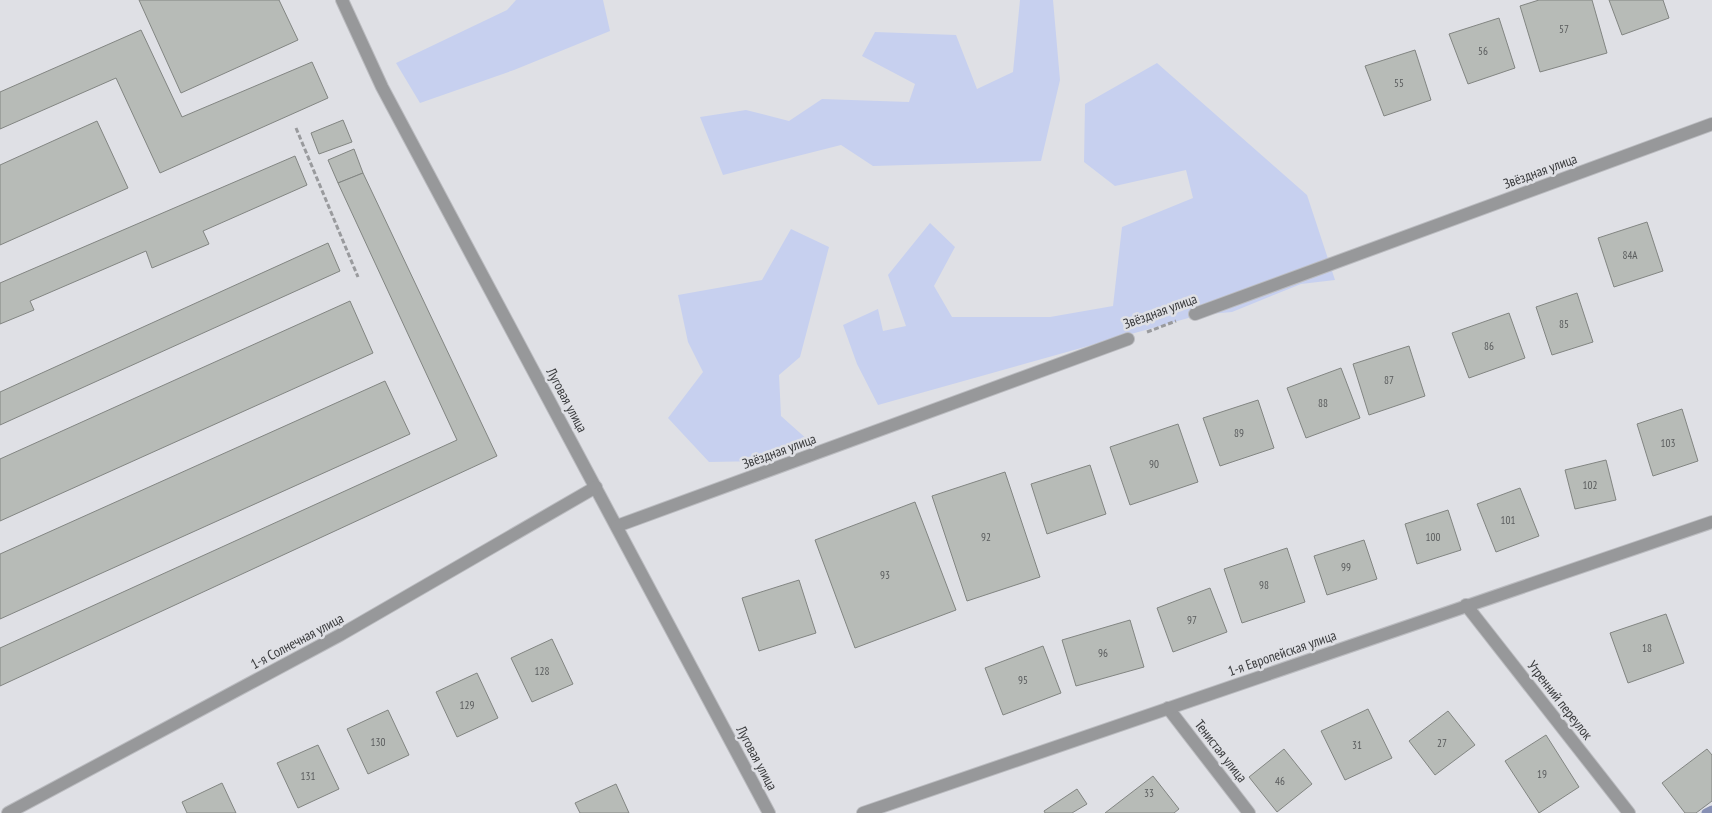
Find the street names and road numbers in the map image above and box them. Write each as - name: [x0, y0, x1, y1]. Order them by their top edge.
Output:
- street label: Звёздная улица: [1501, 149, 1579, 193]
- street label: Звёздная улица: [1121, 289, 1199, 333]
- street label: Луговая улица: [542, 364, 592, 435]
- street label: Звёздная улица: [740, 429, 818, 473]
- street label: 1-я Солнечная улица: [247, 609, 347, 673]
- street label: 1-я Европейская улица: [1225, 626, 1339, 680]
- street label: Утренний переулок: [1523, 657, 1597, 744]
- street label: Тенистая улица: [1191, 716, 1251, 786]
- street label: Луговая улица: [732, 722, 782, 793]

